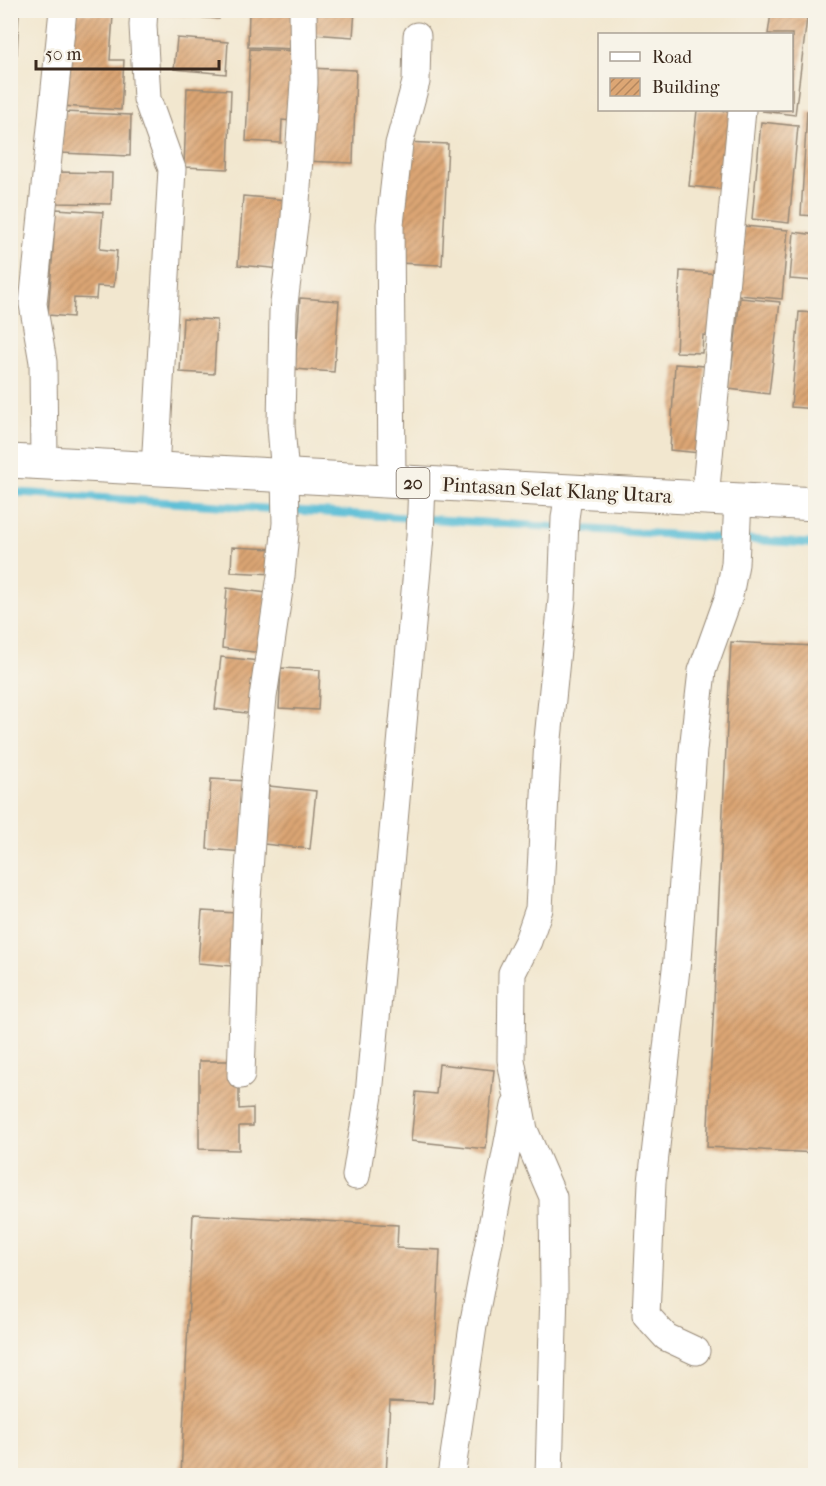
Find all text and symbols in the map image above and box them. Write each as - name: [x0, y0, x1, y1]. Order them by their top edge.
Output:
- scale bar: [36, 33, 219, 71]
- legend: [598, 33, 793, 111]
- text: 50 m: [45, 44, 82, 65]
- text: Road: [652, 47, 692, 68]
- text: Building: [652, 77, 720, 98]
- road number: 20: [396, 468, 430, 498]
- street label: Pintasan Selat Klang Utara: [441, 473, 673, 508]

